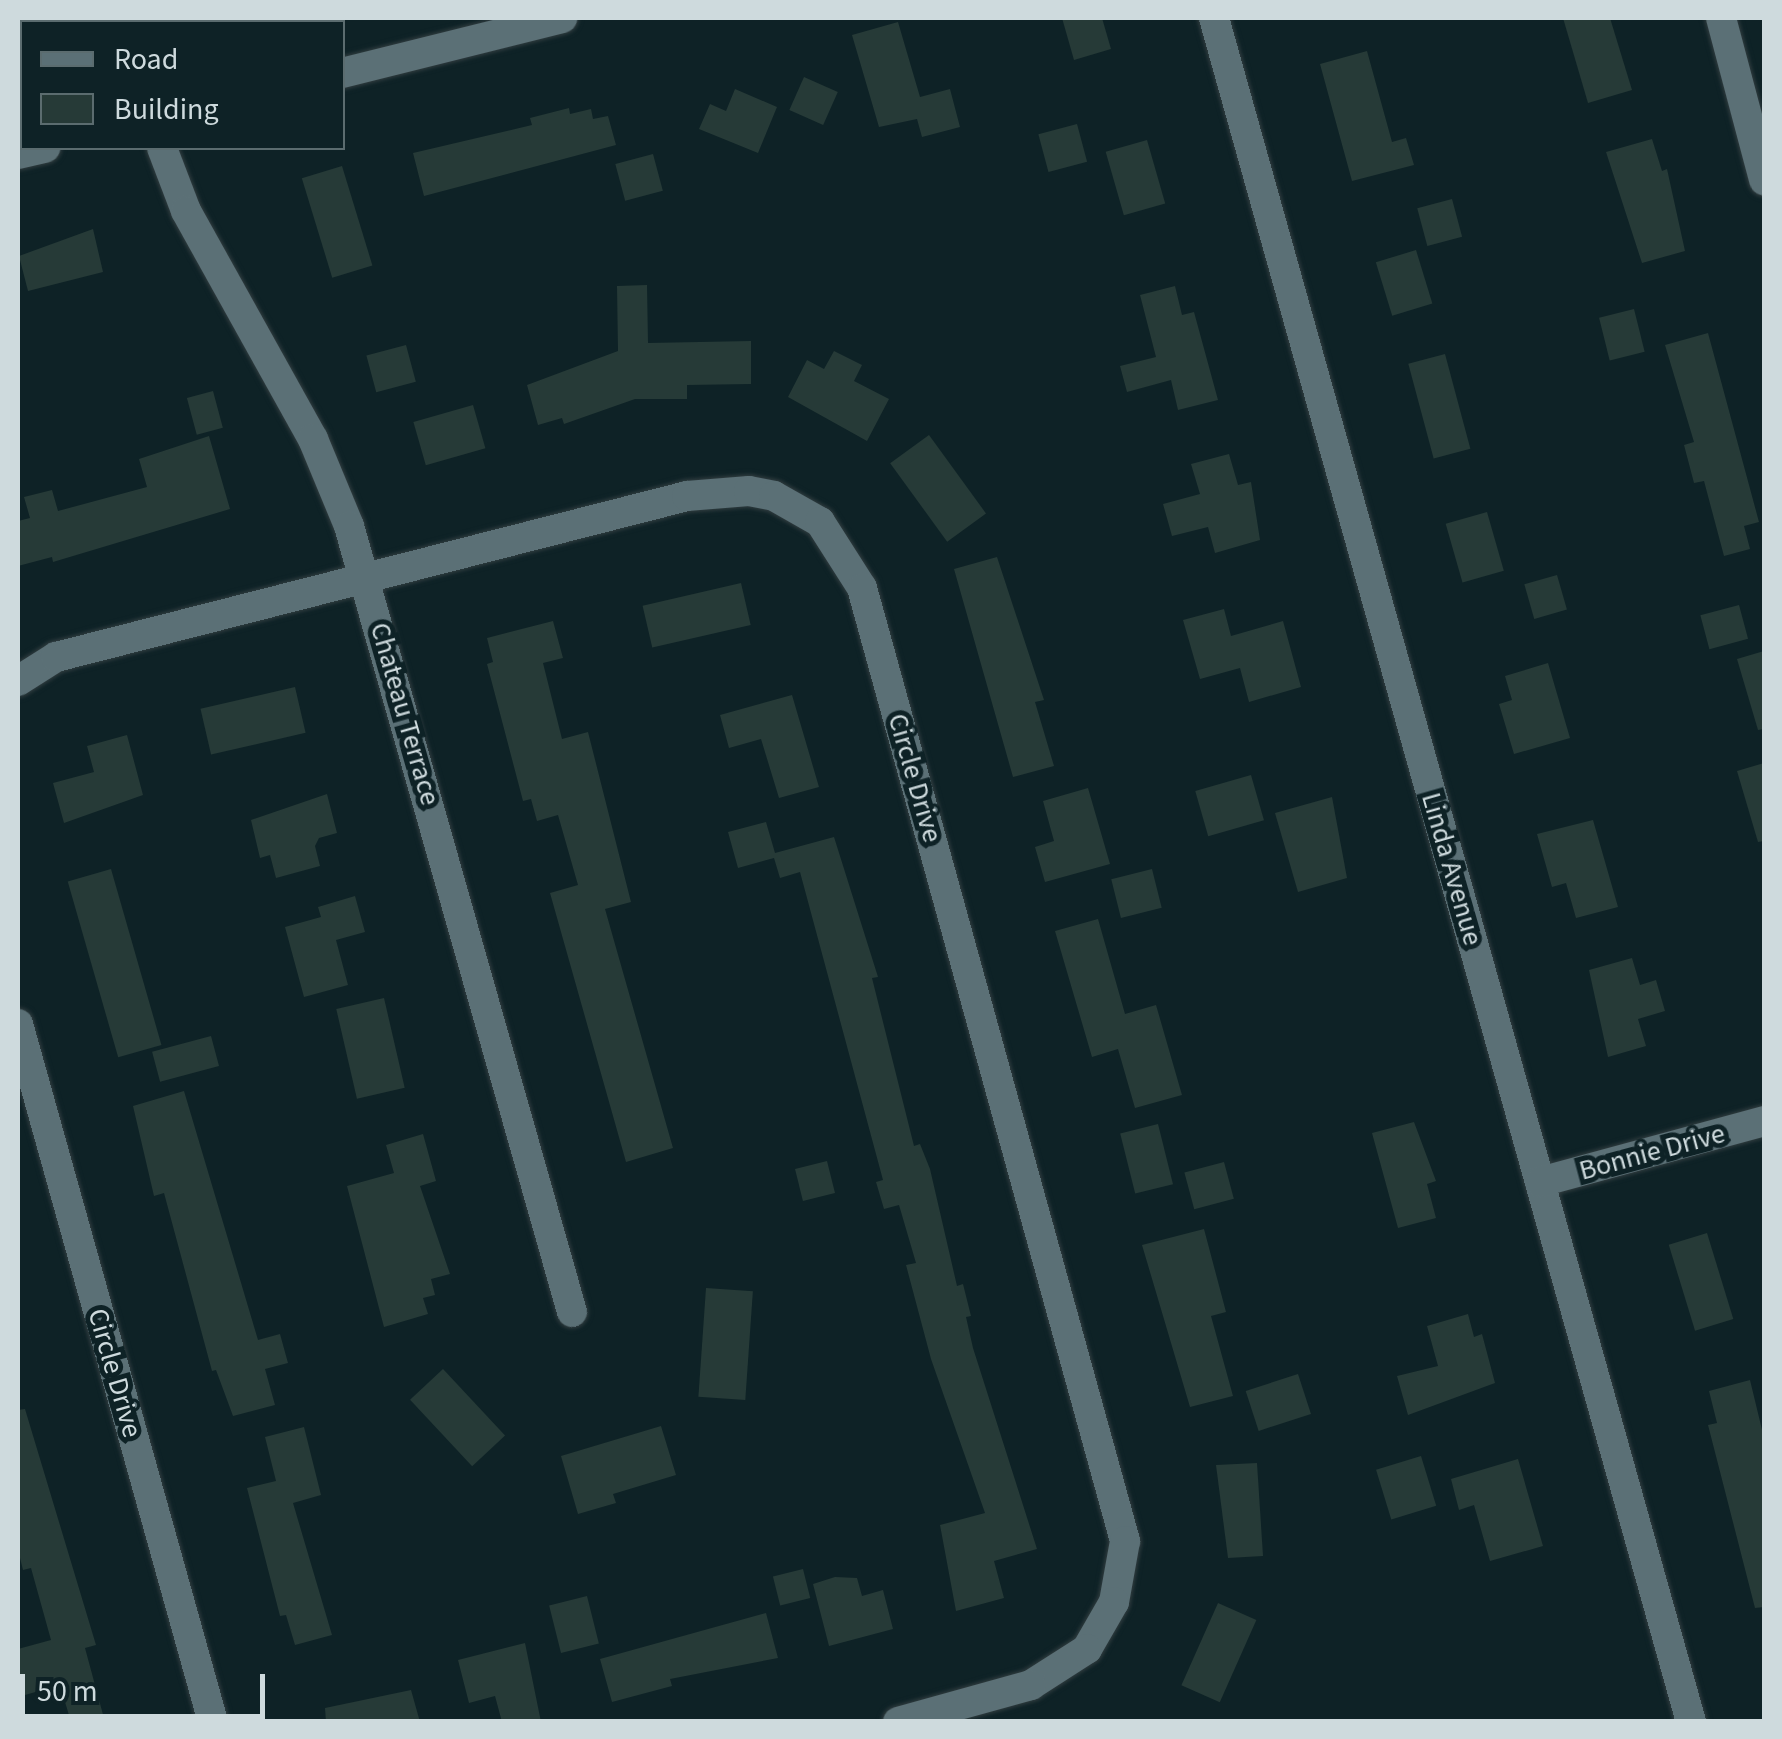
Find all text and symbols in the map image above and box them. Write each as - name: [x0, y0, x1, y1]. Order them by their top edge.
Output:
- legend: [20, 20, 345, 150]
- text: Road: [114, 38, 178, 81]
- text: Building: [114, 88, 219, 131]
- street label: Chateau Terrace: [363, 619, 447, 809]
- street label: Circle Drive: [881, 710, 949, 846]
- street label: Linda Avenue: [1414, 789, 1490, 949]
- street label: Bonnie Drive: [1576, 1116, 1728, 1188]
- street label: Circle Drive: [81, 1305, 149, 1441]
- scale bar: [25, 1654, 270, 1716]
- text: 50 m: [37, 1670, 98, 1713]

